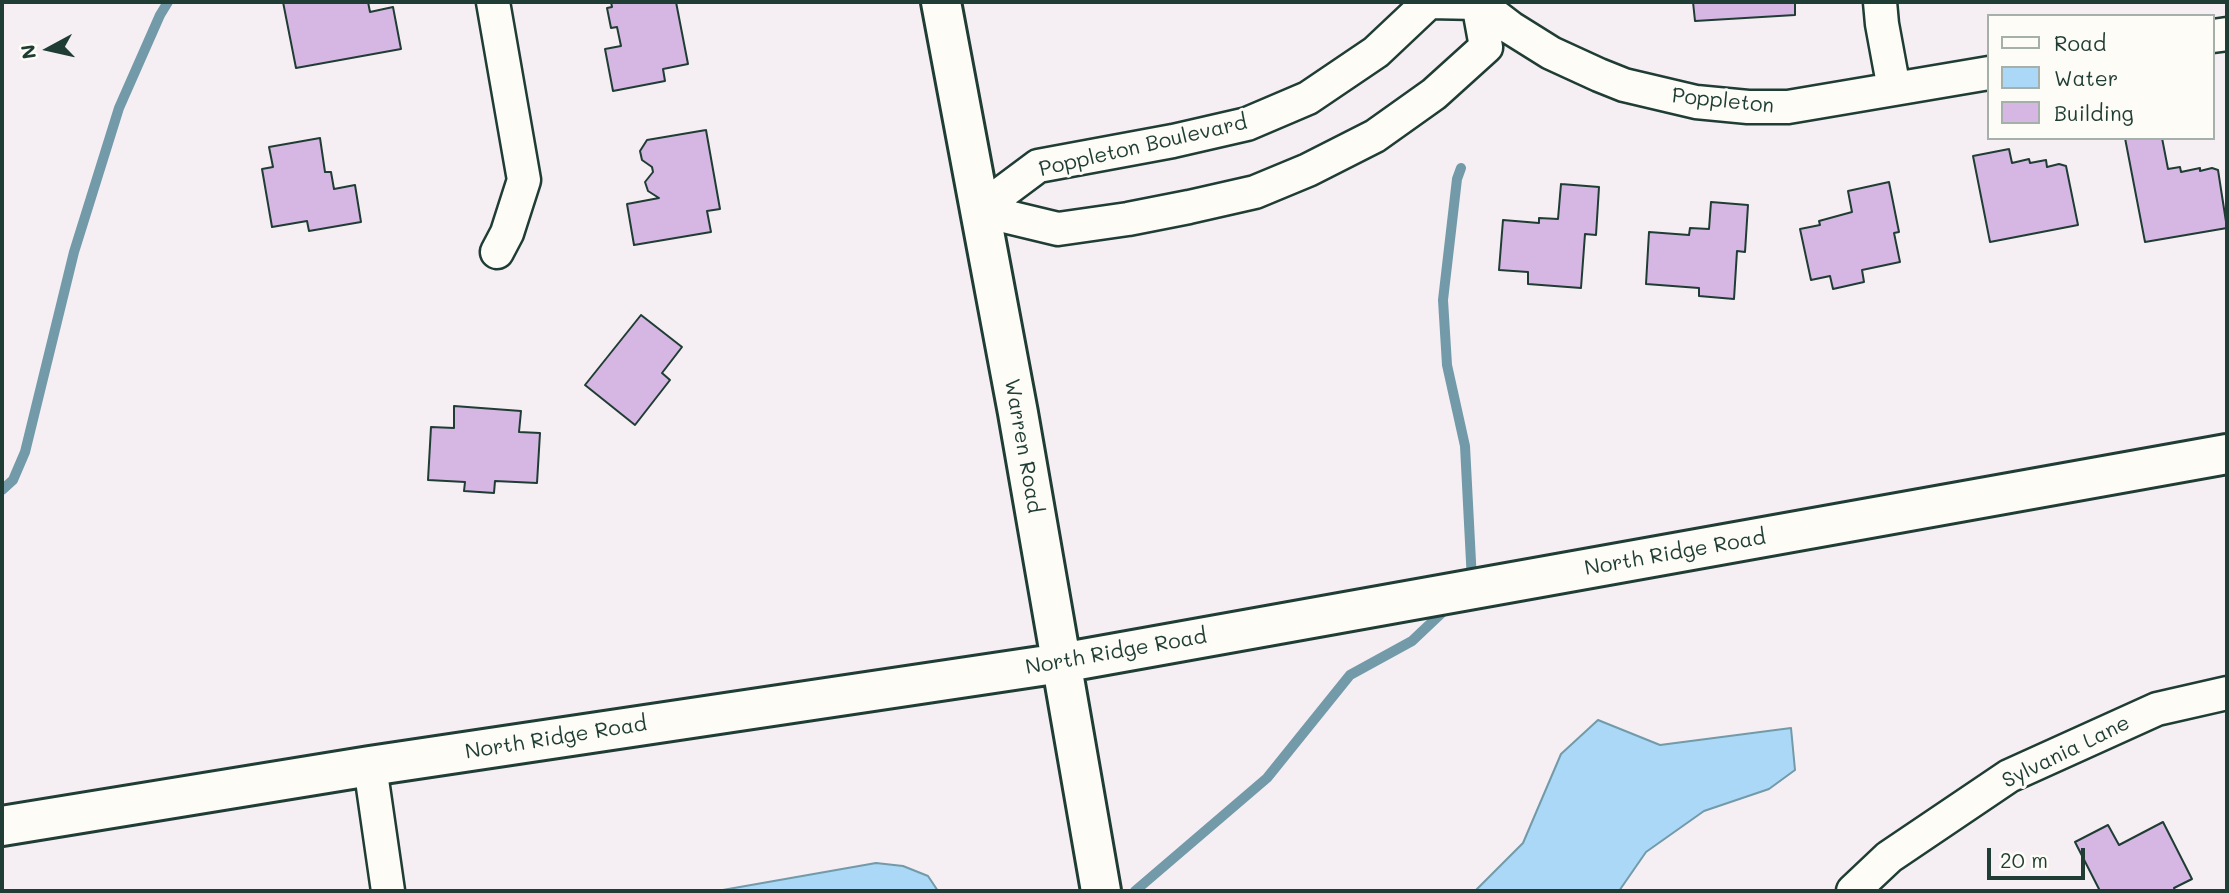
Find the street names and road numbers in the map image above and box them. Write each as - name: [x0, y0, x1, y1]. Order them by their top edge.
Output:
- street label: Poppleton: [1671, 83, 1775, 119]
- street label: Poppleton Boulevard: [1036, 110, 1250, 182]
- street label: Warren Road: [999, 377, 1047, 515]
- street label: North Ridge Road: [1582, 525, 1768, 581]
- street label: North Ridge Road: [1023, 624, 1209, 680]
- street label: Sylvania Lane: [1998, 710, 2134, 794]
- street label: North Ridge Road: [463, 711, 649, 765]

